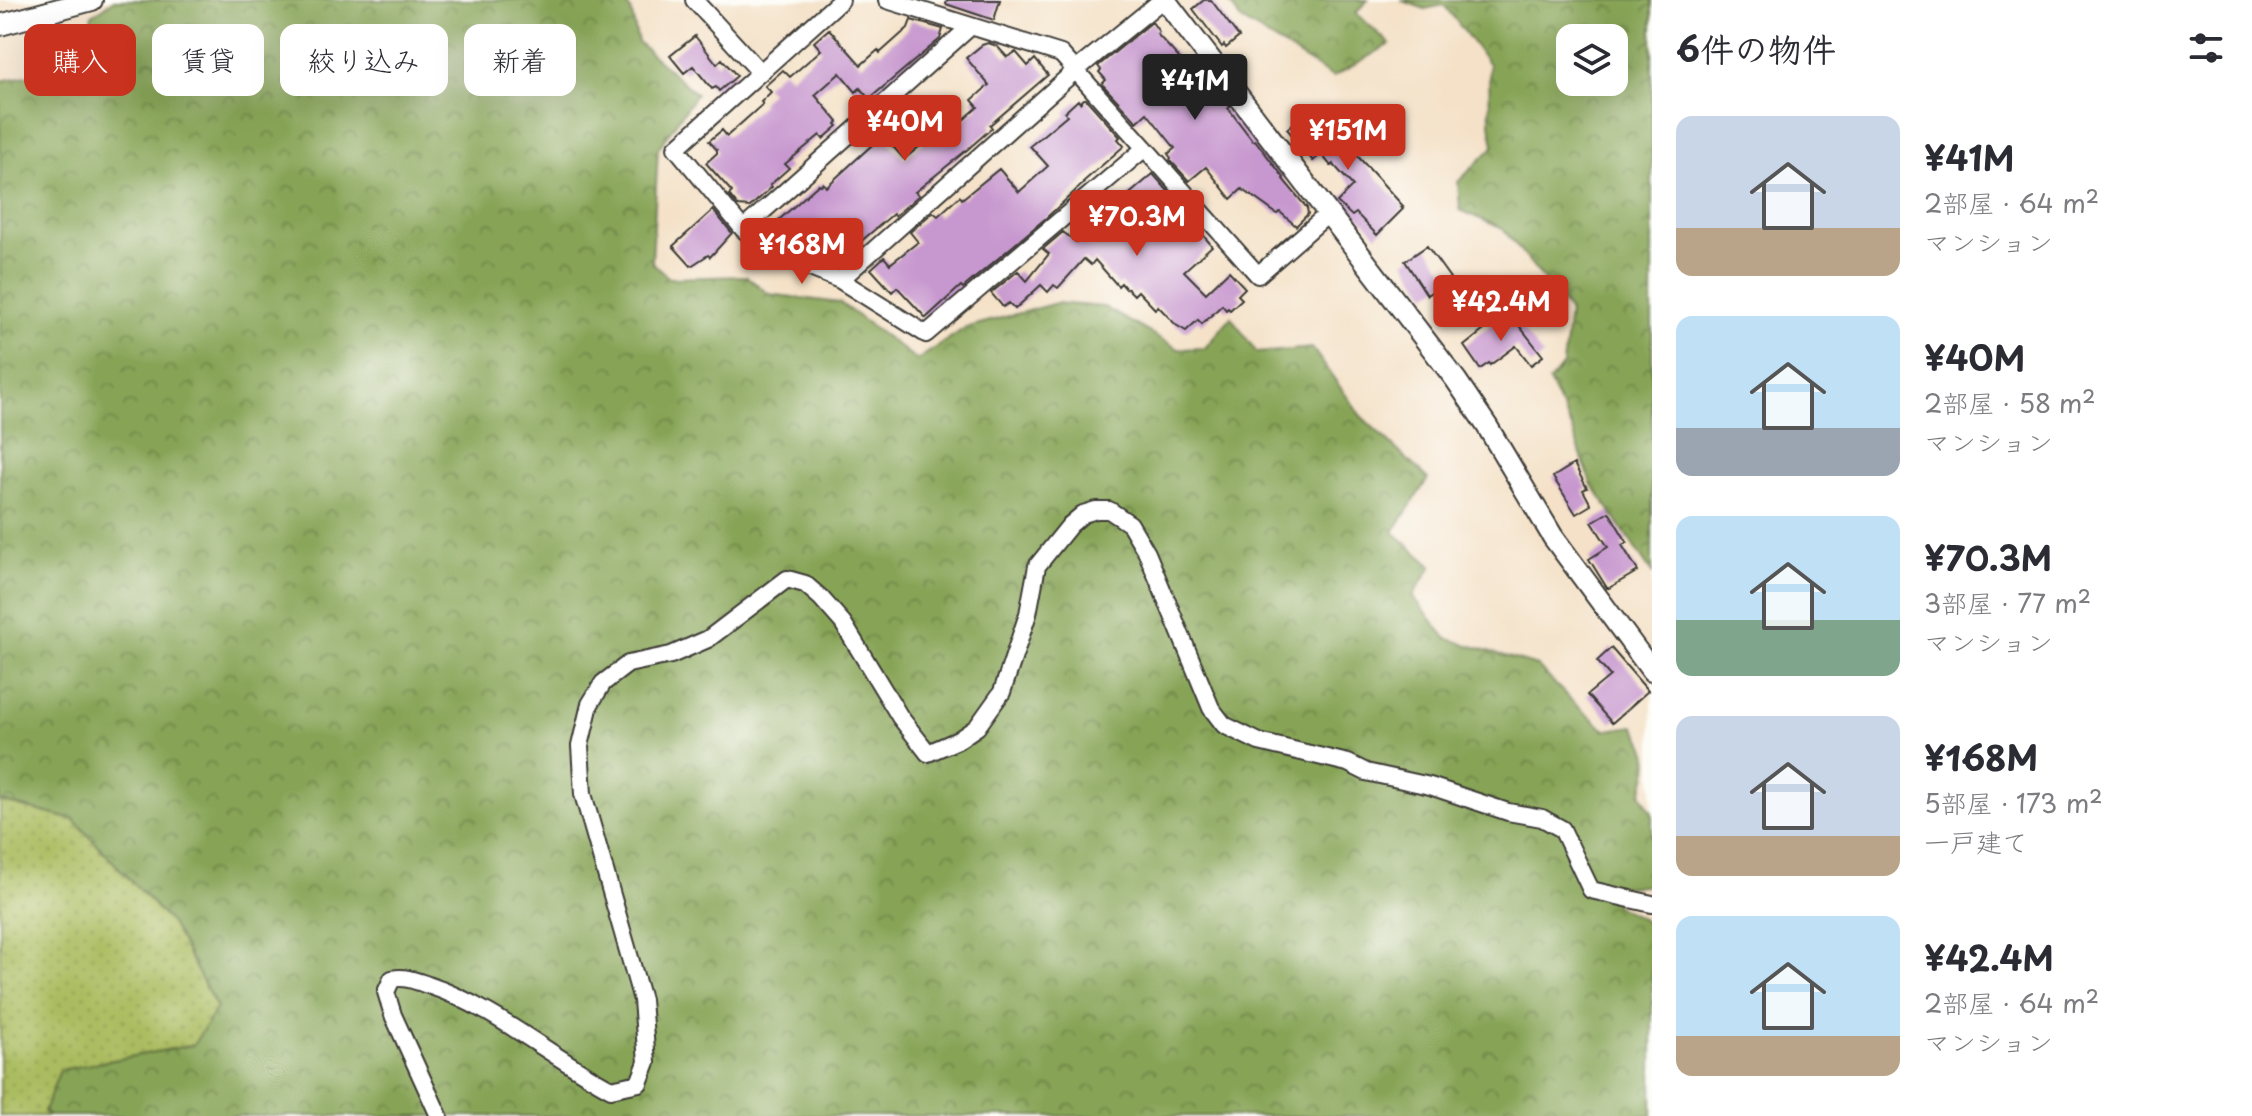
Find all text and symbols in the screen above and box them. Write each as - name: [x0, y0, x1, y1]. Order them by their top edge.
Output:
- text: 6件の物件: [1676, 22, 1836, 74]
- chip: 購入: [24, 24, 136, 96]
- chip: 賃貸: [152, 24, 264, 96]
- chip: 絞り込み: [280, 24, 448, 96]
- chip: 新着: [464, 24, 576, 96]
- map controls: [1556, 24, 1628, 96]
- button: layers: [1556, 24, 1628, 96]
- icon: filters: [2184, 26, 2228, 70]
- pin: ¥41M: [1148, 54, 1242, 122]
- text: ¥41M: [1160, 60, 1230, 99]
- pin: ¥40M: [858, 95, 952, 163]
- text: ¥40M: [866, 101, 944, 140]
- pin: ¥151M: [1292, 104, 1404, 172]
- text: ¥151M: [1308, 110, 1388, 149]
- text: ¥41M: [1924, 131, 2015, 183]
- icon: home: [1740, 148, 1836, 244]
- text: 2部屋 · 64 m²: [1924, 183, 2099, 222]
- pin: ¥70.3M: [1072, 190, 1202, 258]
- text: ¥70.3M: [1088, 196, 1186, 235]
- pin: ¥168M: [746, 218, 858, 286]
- text: マンション: [1924, 222, 2053, 261]
- text: ¥168M: [758, 224, 846, 263]
- pin: ¥42.4M: [1436, 275, 1566, 343]
- text: ¥42.4M: [1451, 281, 1551, 320]
- text: ¥40M: [1924, 331, 2025, 383]
- icon: home: [1740, 348, 1836, 444]
- text: 2部屋 · 58 m²: [1924, 383, 2096, 422]
- text: マンション: [1924, 422, 2053, 461]
- text: ¥70.3M: [1924, 531, 2052, 583]
- icon: home: [1740, 548, 1836, 644]
- text: 3部屋 · 77 m²: [1924, 583, 2091, 622]
- text: マンション: [1924, 622, 2053, 661]
- text: ¥168M: [1924, 731, 2038, 783]
- icon: home: [1740, 748, 1836, 844]
- text: 5部屋 · 173 m²: [1924, 783, 2103, 822]
- text: 一戸建て: [1924, 822, 2028, 861]
- text: ¥42.4M: [1924, 931, 2054, 983]
- icon: home: [1740, 948, 1836, 1044]
- text: 2部屋 · 64 m²: [1924, 983, 2099, 1022]
- text: マンション: [1924, 1022, 2053, 1061]

